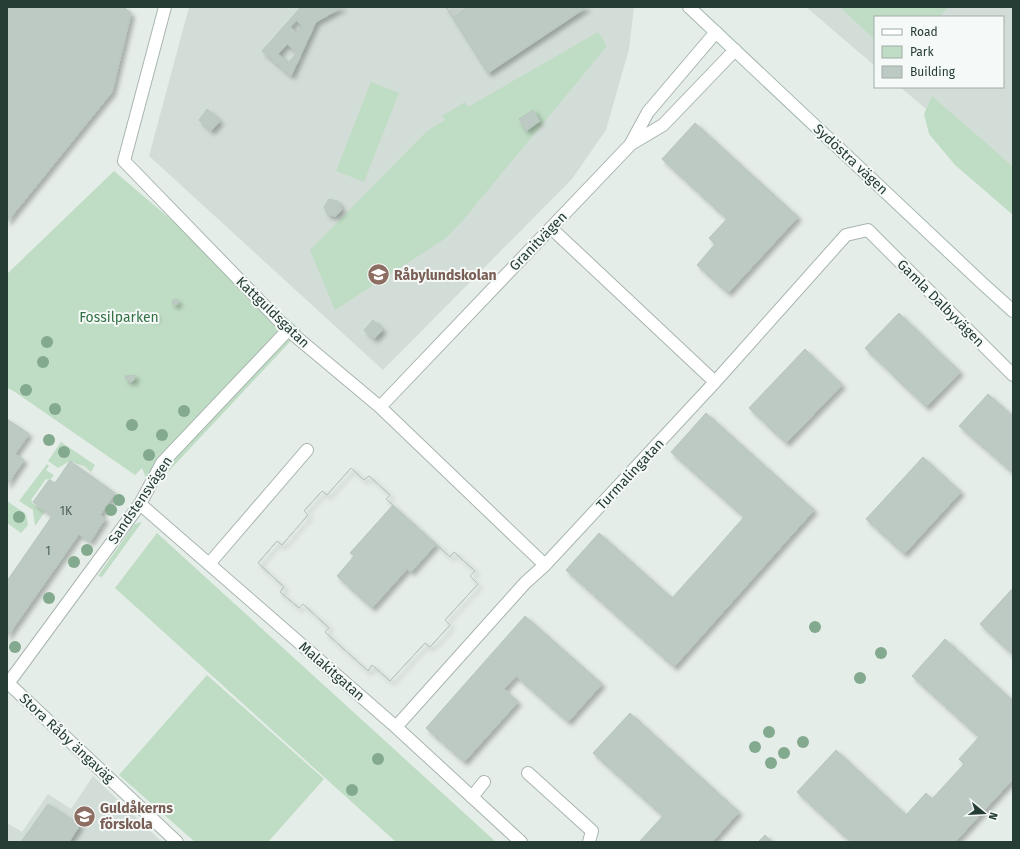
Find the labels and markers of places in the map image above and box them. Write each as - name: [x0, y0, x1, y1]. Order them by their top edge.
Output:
- school or university icon: Råbylundskolan: [365, 262, 391, 288]
- place label: Råbylundskolan: [394, 267, 497, 284]
- place label: Guldåkerns förskola: [100, 800, 173, 833]
- school or university icon: Guldåkerns förskola: [71, 803, 97, 829]

